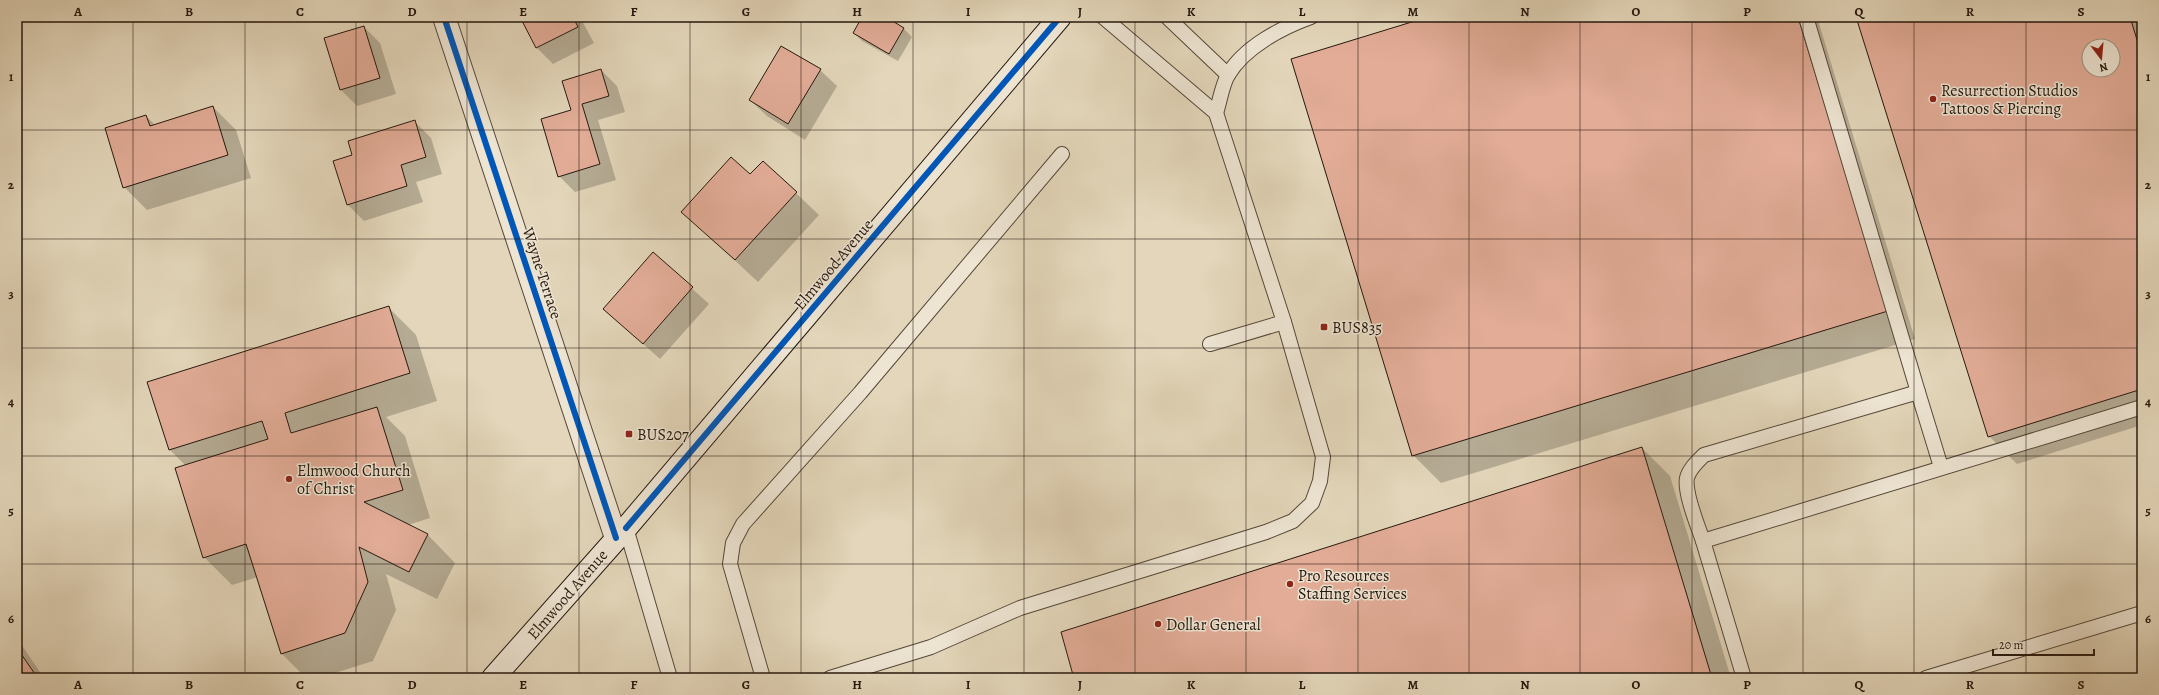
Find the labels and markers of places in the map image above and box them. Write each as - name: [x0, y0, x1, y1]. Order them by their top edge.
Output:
- place label: Resurrection Studios Tattoos & Piercing: [1941, 80, 2078, 120]
- marker: Resurrection Studios Tattoos & Piercing: [1928, 94, 1938, 104]
- place label: BUS835: [1332, 317, 1382, 339]
- marker: BUS835: [1319, 322, 1329, 332]
- place label: BUS207: [637, 424, 689, 446]
- marker: BUS207: [624, 429, 634, 439]
- place label: Elmwood Church of Christ: [297, 460, 411, 500]
- marker: Elmwood Church of Christ: [284, 474, 294, 484]
- place label: Pro Resources Staffing Services: [1298, 565, 1407, 605]
- marker: Pro Resources Staffing Services: [1285, 579, 1295, 589]
- place label: Dollar General: [1166, 614, 1261, 636]
- marker: Dollar General: [1153, 619, 1163, 629]

